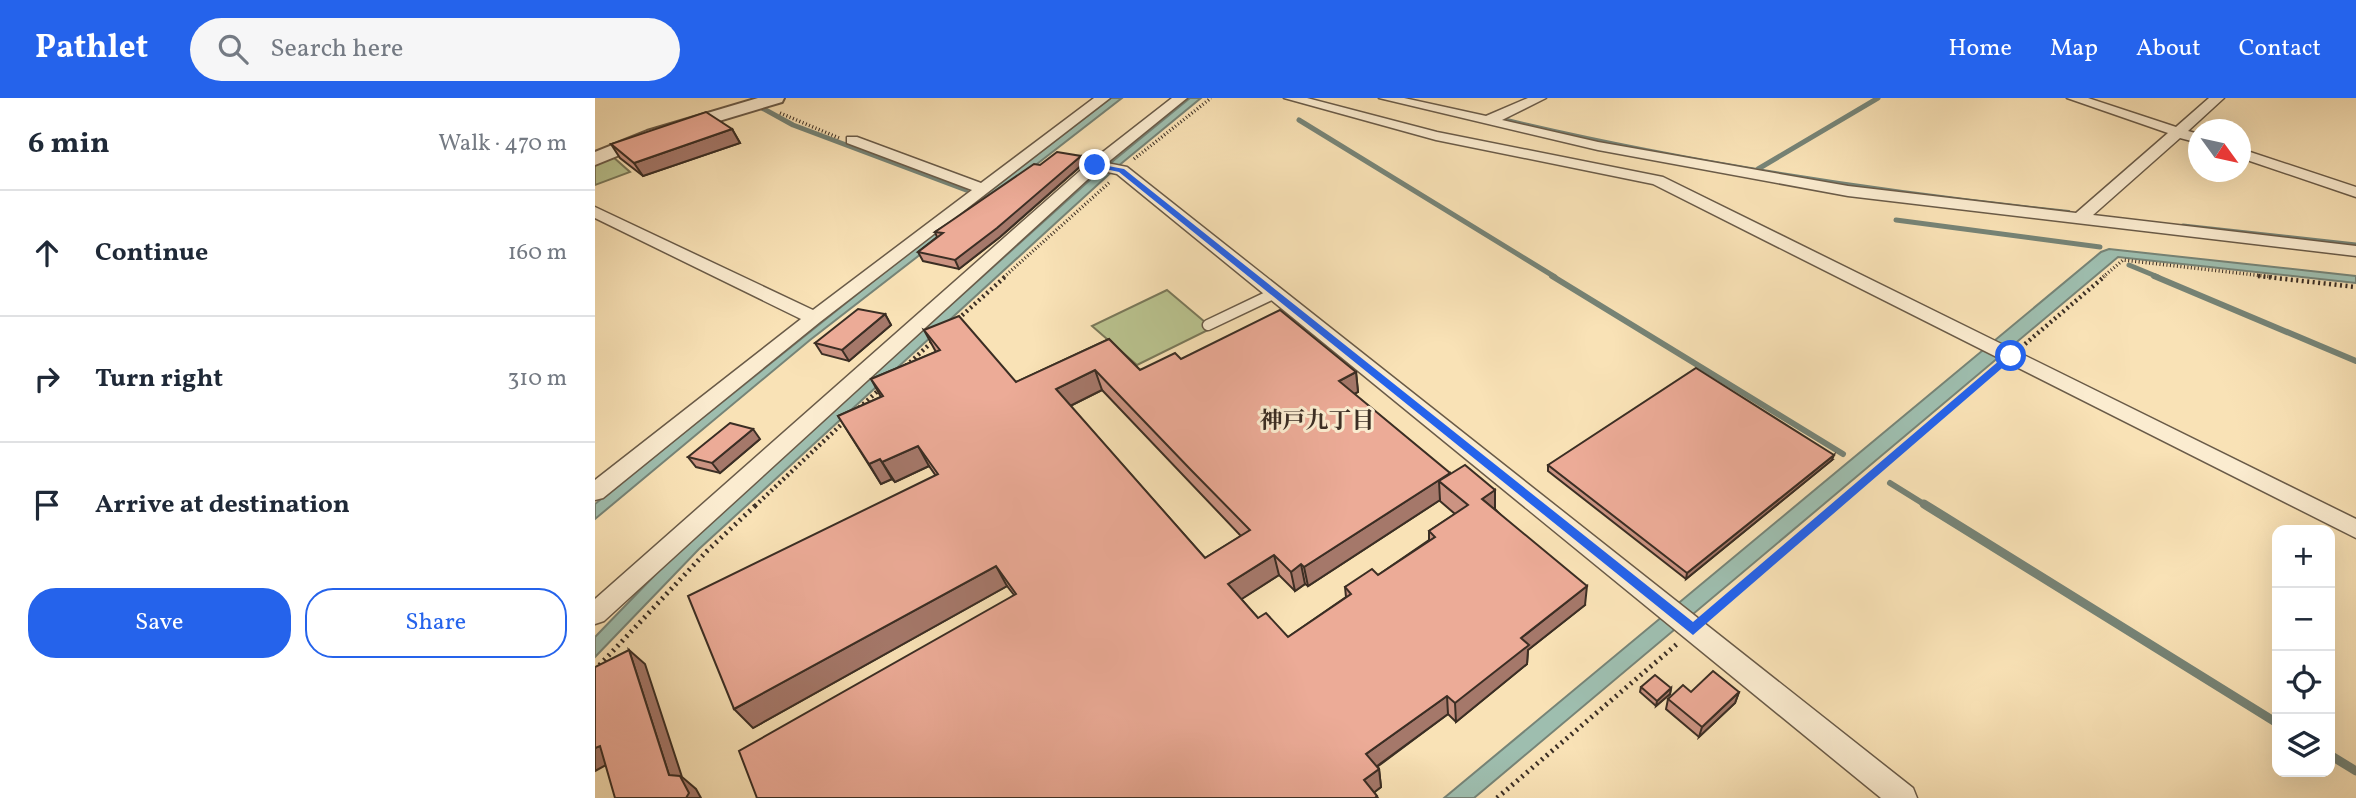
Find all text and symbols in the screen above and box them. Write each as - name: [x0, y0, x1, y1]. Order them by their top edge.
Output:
- search box: [190, 18, 680, 81]
- text: Pathlet: [35, 26, 148, 72]
- icon: search: [214, 30, 252, 68]
- text: Search here: [270, 31, 403, 67]
- text: Home: [1948, 32, 2012, 66]
- text: Map: [2050, 32, 2098, 66]
- text: About: [2136, 32, 2201, 66]
- text: Contact: [2239, 32, 2321, 66]
- north arrow: [2188, 119, 2251, 182]
- text: 6 min: [28, 123, 110, 165]
- text: Walk · 470 m: [438, 128, 567, 160]
- route end: [1079, 149, 1110, 180]
- icon: ahead: [28, 234, 66, 272]
- text: Continue: [95, 235, 208, 271]
- text: 160 m: [508, 237, 567, 269]
- route start: [1995, 340, 2026, 371]
- icon: right: [28, 360, 66, 398]
- text: Turn right: [95, 361, 223, 397]
- text: 310 m: [507, 363, 567, 395]
- district label: 神戸九丁目: [1260, 406, 1375, 438]
- icon: arrive: [28, 486, 66, 524]
- text: Arrive at destination: [95, 487, 350, 523]
- map controls: [2272, 525, 2335, 777]
- button: +: [2272, 525, 2335, 588]
- button: Save: [28, 588, 291, 658]
- button: Share: [305, 588, 567, 658]
- button: −: [2272, 588, 2335, 651]
- button: locate: [2272, 651, 2335, 714]
- button: layers: [2272, 714, 2335, 777]

